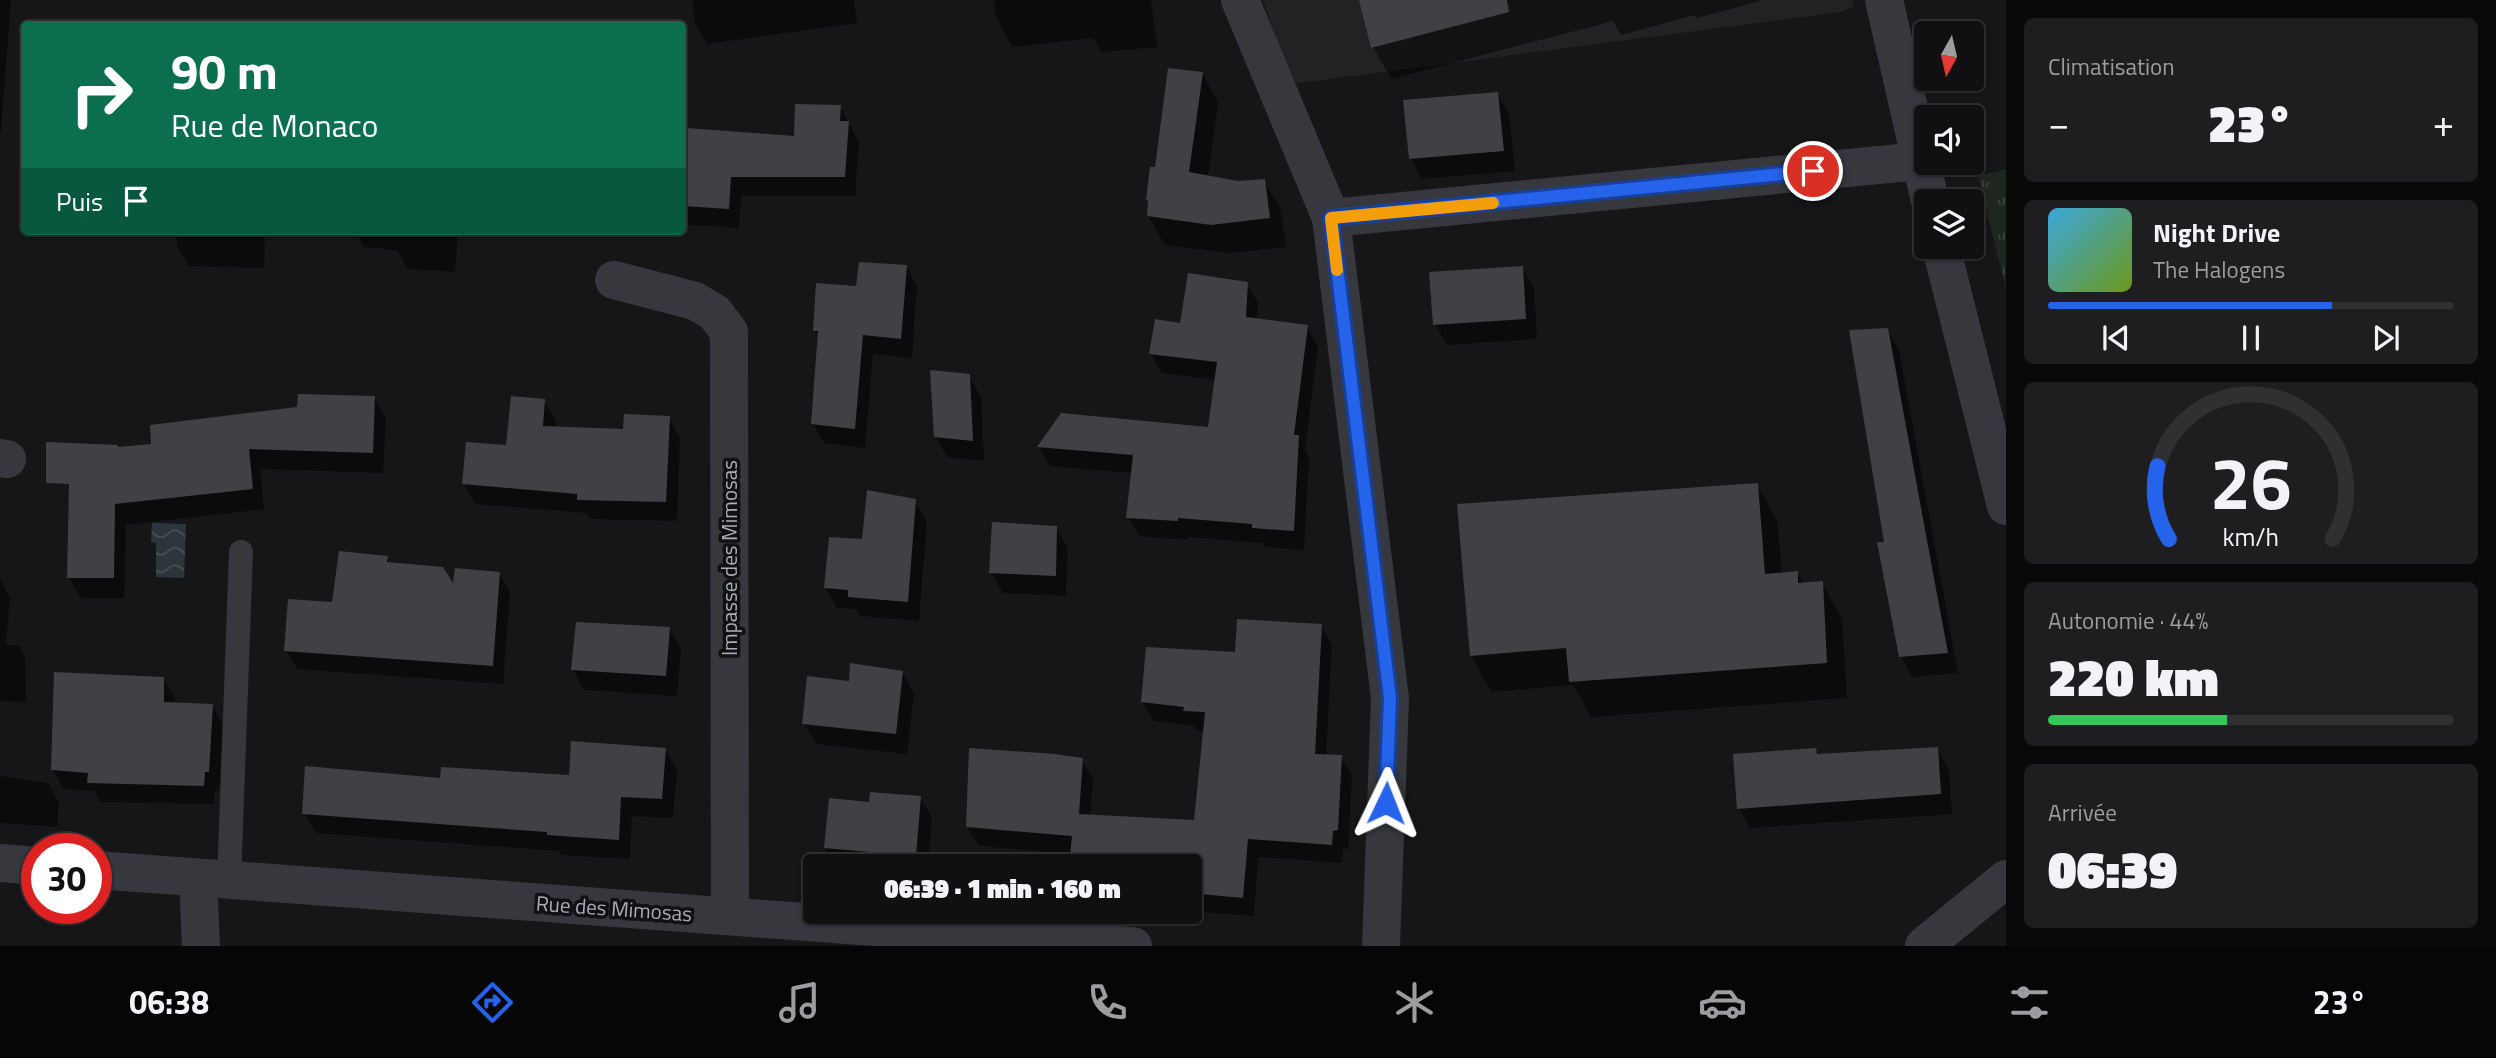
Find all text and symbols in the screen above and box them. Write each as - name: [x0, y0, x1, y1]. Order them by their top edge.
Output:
- north arrow: [1914, 21, 1984, 91]
- map controls: [1914, 21, 1984, 259]
- text: 90 m: [171, 33, 278, 108]
- icon: right: [56, 49, 147, 140]
- text: Climatisation: [2048, 49, 2175, 84]
- text: 23°: [2208, 83, 2294, 162]
- text: −: [2048, 94, 2069, 152]
- text: +: [2433, 94, 2454, 152]
- text: Rue de Monaco: [171, 101, 378, 149]
- button: sound: [1914, 105, 1984, 175]
- pin: [1783, 141, 1843, 201]
- icon: arrive: [1794, 152, 1832, 190]
- text: Puis: [56, 182, 103, 221]
- icon: arrive: [117, 182, 155, 220]
- button: layers: [1914, 189, 1984, 259]
- text: Night Drive: [2153, 213, 2280, 252]
- text: The Halogens: [2153, 252, 2285, 287]
- icon: previous: [2097, 319, 2135, 357]
- icon: pause: [2232, 319, 2270, 357]
- icon: next: [2367, 319, 2405, 357]
- text: 26: [2210, 427, 2292, 537]
- street label: Impasse des Mimosas: [713, 460, 745, 656]
- text: km/h: [2223, 518, 2279, 556]
- text: Autonomie · 44%: [2048, 603, 2208, 638]
- text: 220 km: [2048, 637, 2219, 716]
- position arrow: [1349, 766, 1423, 840]
- text: Arrivée: [2048, 795, 2117, 830]
- text: 06:39: [2048, 829, 2177, 908]
- speed limit sign: 30: [21, 833, 112, 924]
- text: 06:39 · 1 min · 160 m: [884, 869, 1121, 908]
- street label: Rue des Mimosas: [535, 887, 693, 929]
- text: 06:38: [129, 978, 209, 1026]
- icon: directions: [468, 978, 517, 1027]
- icon: music: [775, 978, 824, 1027]
- icon: phone: [1083, 978, 1132, 1027]
- icon: climate: [1390, 978, 1439, 1027]
- icon: car: [1698, 978, 1747, 1027]
- icon: filters: [2005, 978, 2054, 1027]
- text: 23°: [2313, 978, 2367, 1026]

